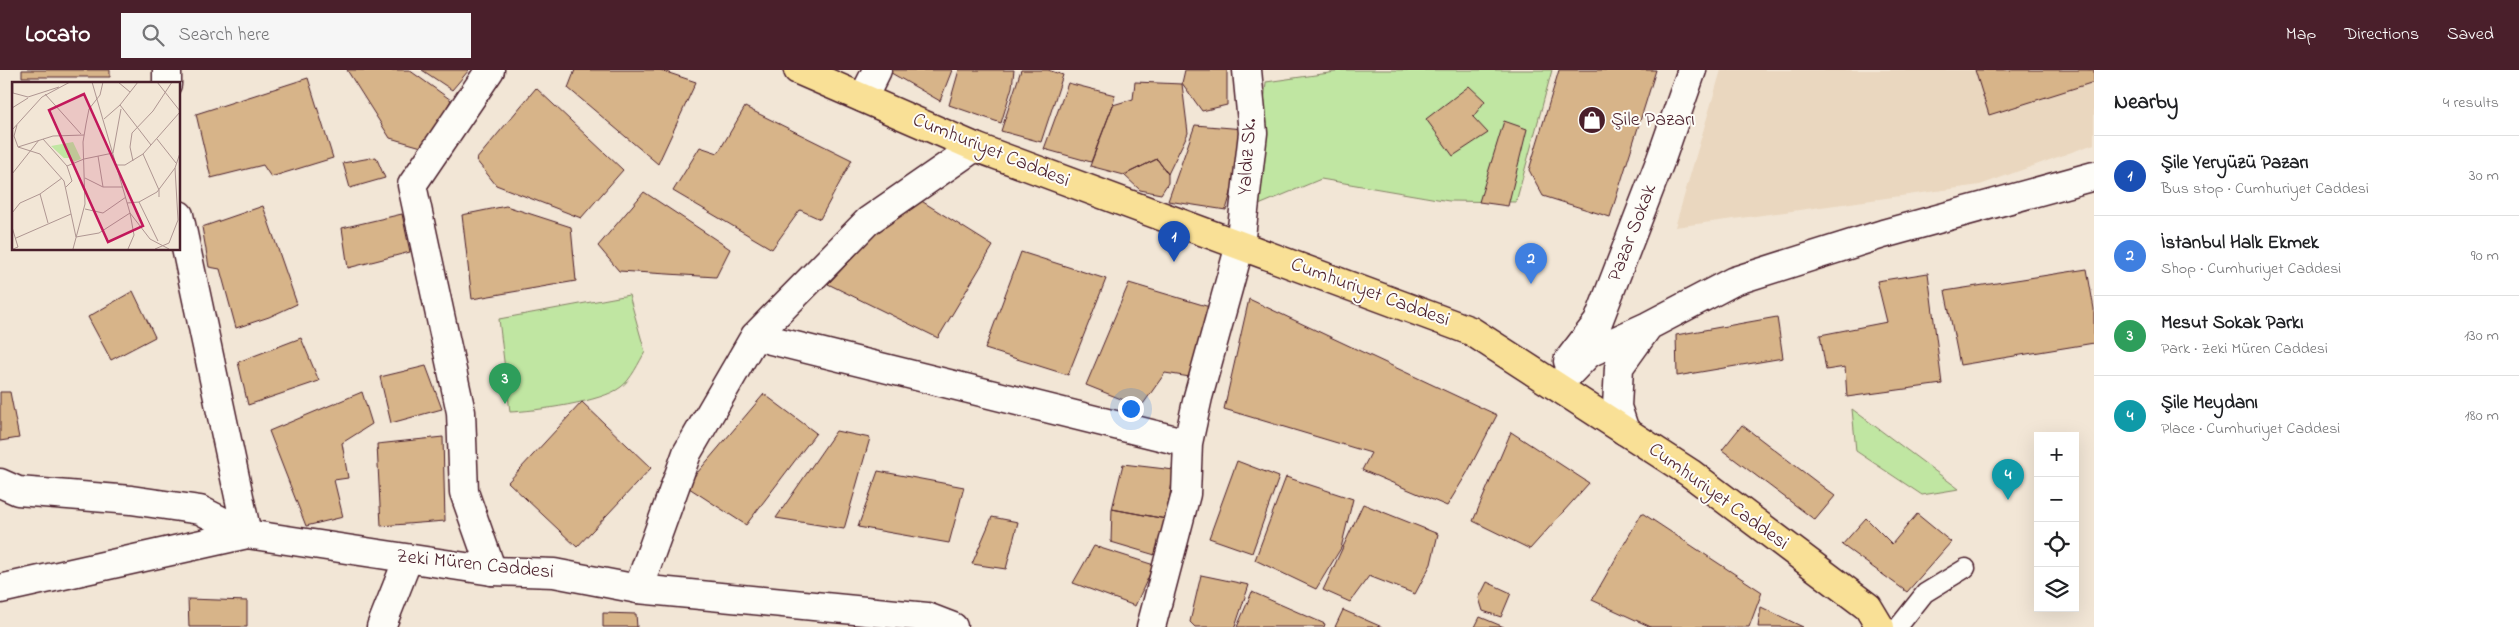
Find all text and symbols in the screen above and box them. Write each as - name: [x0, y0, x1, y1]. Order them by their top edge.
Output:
- search box: [121, 13, 471, 58]
- text: Locato: [25, 18, 91, 53]
- icon: search: [139, 21, 167, 49]
- text: Search here: [179, 22, 270, 49]
- text: Map: [2286, 22, 2316, 48]
- text: Directions: [2344, 22, 2419, 48]
- text: Saved: [2447, 22, 2494, 48]
- inset map: [12, 82, 180, 250]
- text: Nearby: [2114, 88, 2178, 118]
- text: 4 results: [2443, 91, 2499, 115]
- shop icon: Şile Pazarı: [1577, 105, 1607, 135]
- street label: Cumhuriyet Caddesi: [908, 106, 1074, 196]
- place label: Şile Pazarı: [1611, 106, 1695, 135]
- street label: Yaldız Sk.: [1231, 117, 1265, 197]
- text: Şile Yeryüzü Pazarı: [2161, 150, 2309, 177]
- text: 1: [2127, 164, 2133, 188]
- text: 30 m: [2469, 164, 2499, 188]
- text: Bus stop · Cumhuriyet Caddesi: [2161, 177, 2369, 201]
- street label: Pazar Sokak: [1601, 180, 1665, 286]
- pin: 1: [1158, 221, 1190, 262]
- text: İstanbul Halk Ekmek: [2161, 230, 2319, 257]
- pin: 2: [1515, 243, 1547, 284]
- text: 2: [2126, 244, 2134, 268]
- text: 90 m: [2471, 244, 2499, 268]
- street label: Cumhuriyet Caddesi: [1286, 251, 1454, 335]
- text: Shop · Cumhuriyet Caddesi: [2161, 257, 2341, 281]
- text: Mesut Sokak Parkı: [2161, 310, 2304, 337]
- text: 3: [2127, 324, 2133, 348]
- text: 130 m: [2464, 324, 2499, 348]
- text: Park · Zeki Müren Caddesi: [2161, 337, 2328, 361]
- pin: 3: [489, 363, 521, 404]
- text: Şile Meydanı: [2161, 390, 2258, 417]
- your location: [1118, 396, 1144, 422]
- text: 4: [2127, 404, 2133, 428]
- text: 180 m: [2465, 404, 2499, 428]
- text: Place · Cumhuriyet Caddesi: [2161, 417, 2340, 441]
- map controls: [2034, 432, 2079, 612]
- button: +: [2034, 432, 2079, 477]
- street label: Cumhuriyet Caddesi: [1642, 436, 1794, 558]
- pin: 4: [1992, 459, 2024, 500]
- button: −: [2034, 477, 2079, 522]
- button: locate: [2034, 522, 2079, 567]
- street label: Zeki Müren Caddesi: [395, 542, 555, 588]
- button: layers: [2034, 567, 2079, 612]

